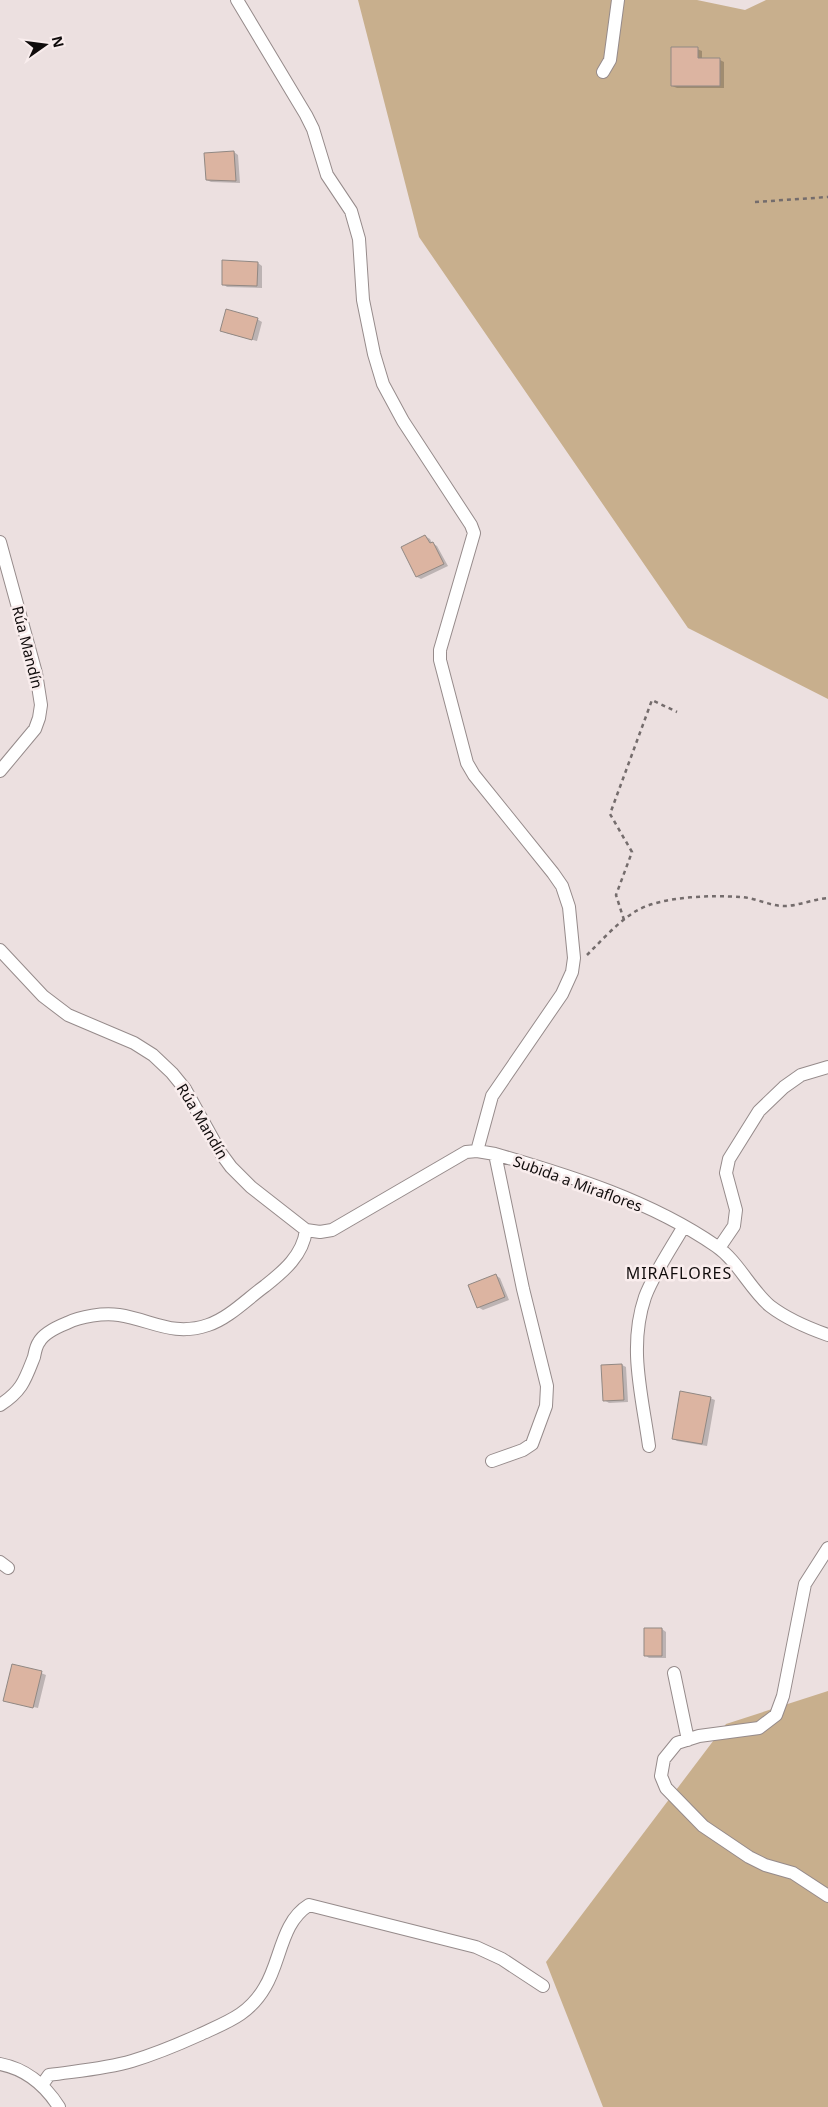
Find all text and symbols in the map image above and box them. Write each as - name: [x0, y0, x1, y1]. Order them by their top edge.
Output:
- north arrow: [20, 20, 70, 70]
- text: N: [48, 34, 69, 50]
- street label: Rúa Mandín: [8, 604, 48, 690]
- street label: Rúa Mandín: [173, 1080, 233, 1162]
- street label: Subida a Miraflores: [511, 1150, 645, 1216]
- district label: MIRAFLORES: [626, 1262, 732, 1284]

